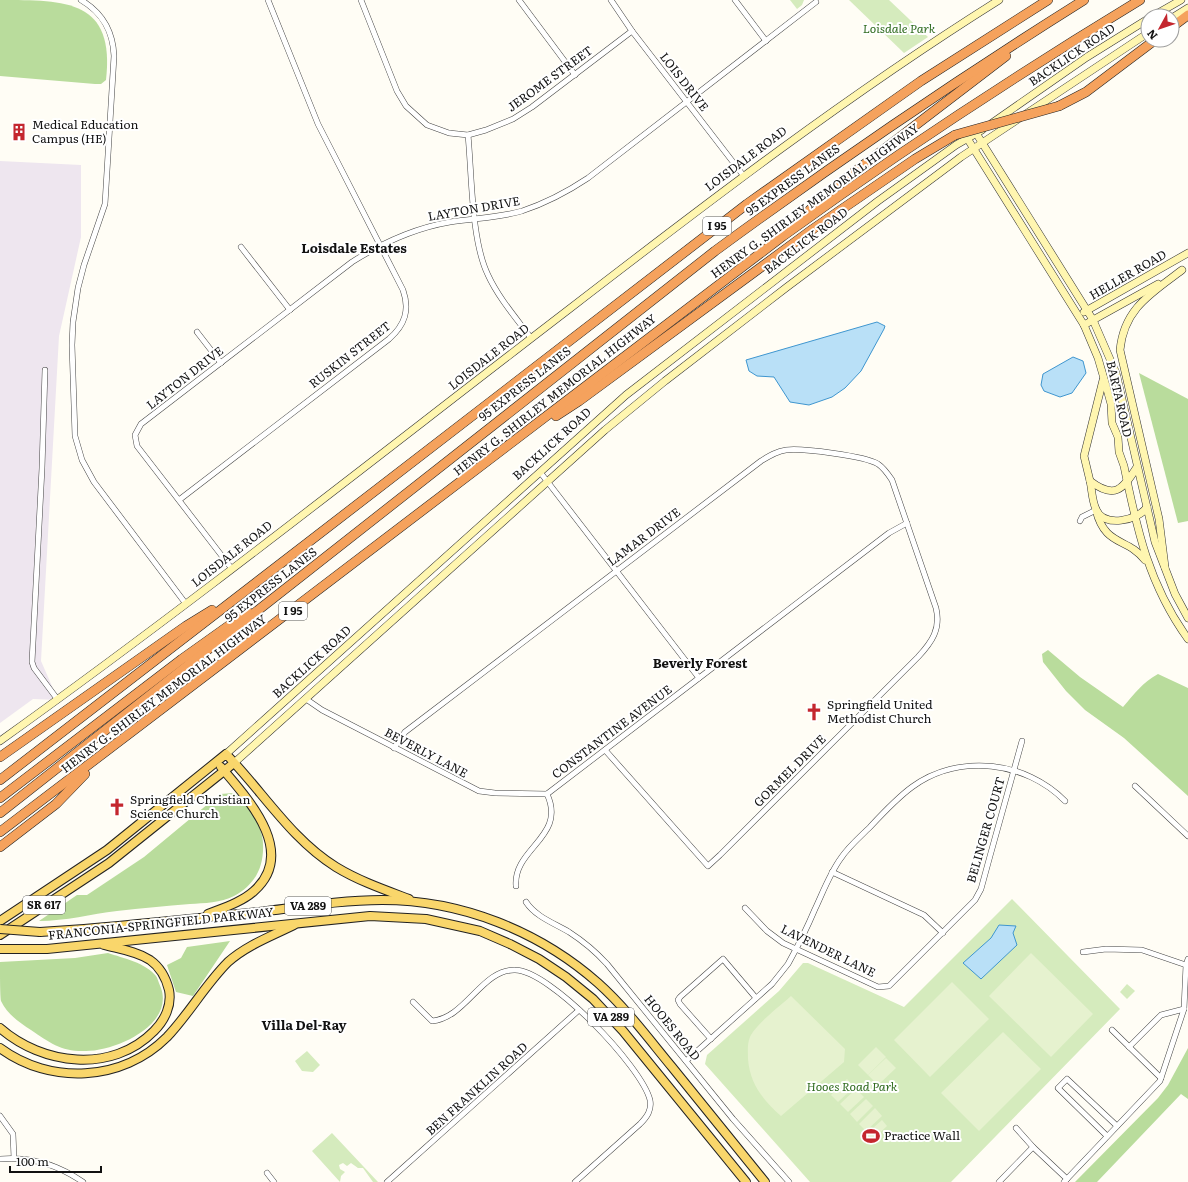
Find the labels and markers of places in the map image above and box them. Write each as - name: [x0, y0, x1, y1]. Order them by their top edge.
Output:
- place label: Medical Education Campus (HE): [32, 115, 139, 147]
- building icon: Medical Education Campus (HE): [9, 122, 29, 142]
- place label: Springfield United Methodist Church: [827, 695, 933, 727]
- church icon: Springfield United Methodist Church: [804, 702, 824, 722]
- place label: Springfield Christian Science Church: [130, 790, 250, 822]
- church icon: Springfield Christian Science Church: [107, 797, 127, 817]
- sports icon: Practice Wall: [861, 1126, 881, 1146]
- place label: Practice Wall: [884, 1126, 960, 1144]

